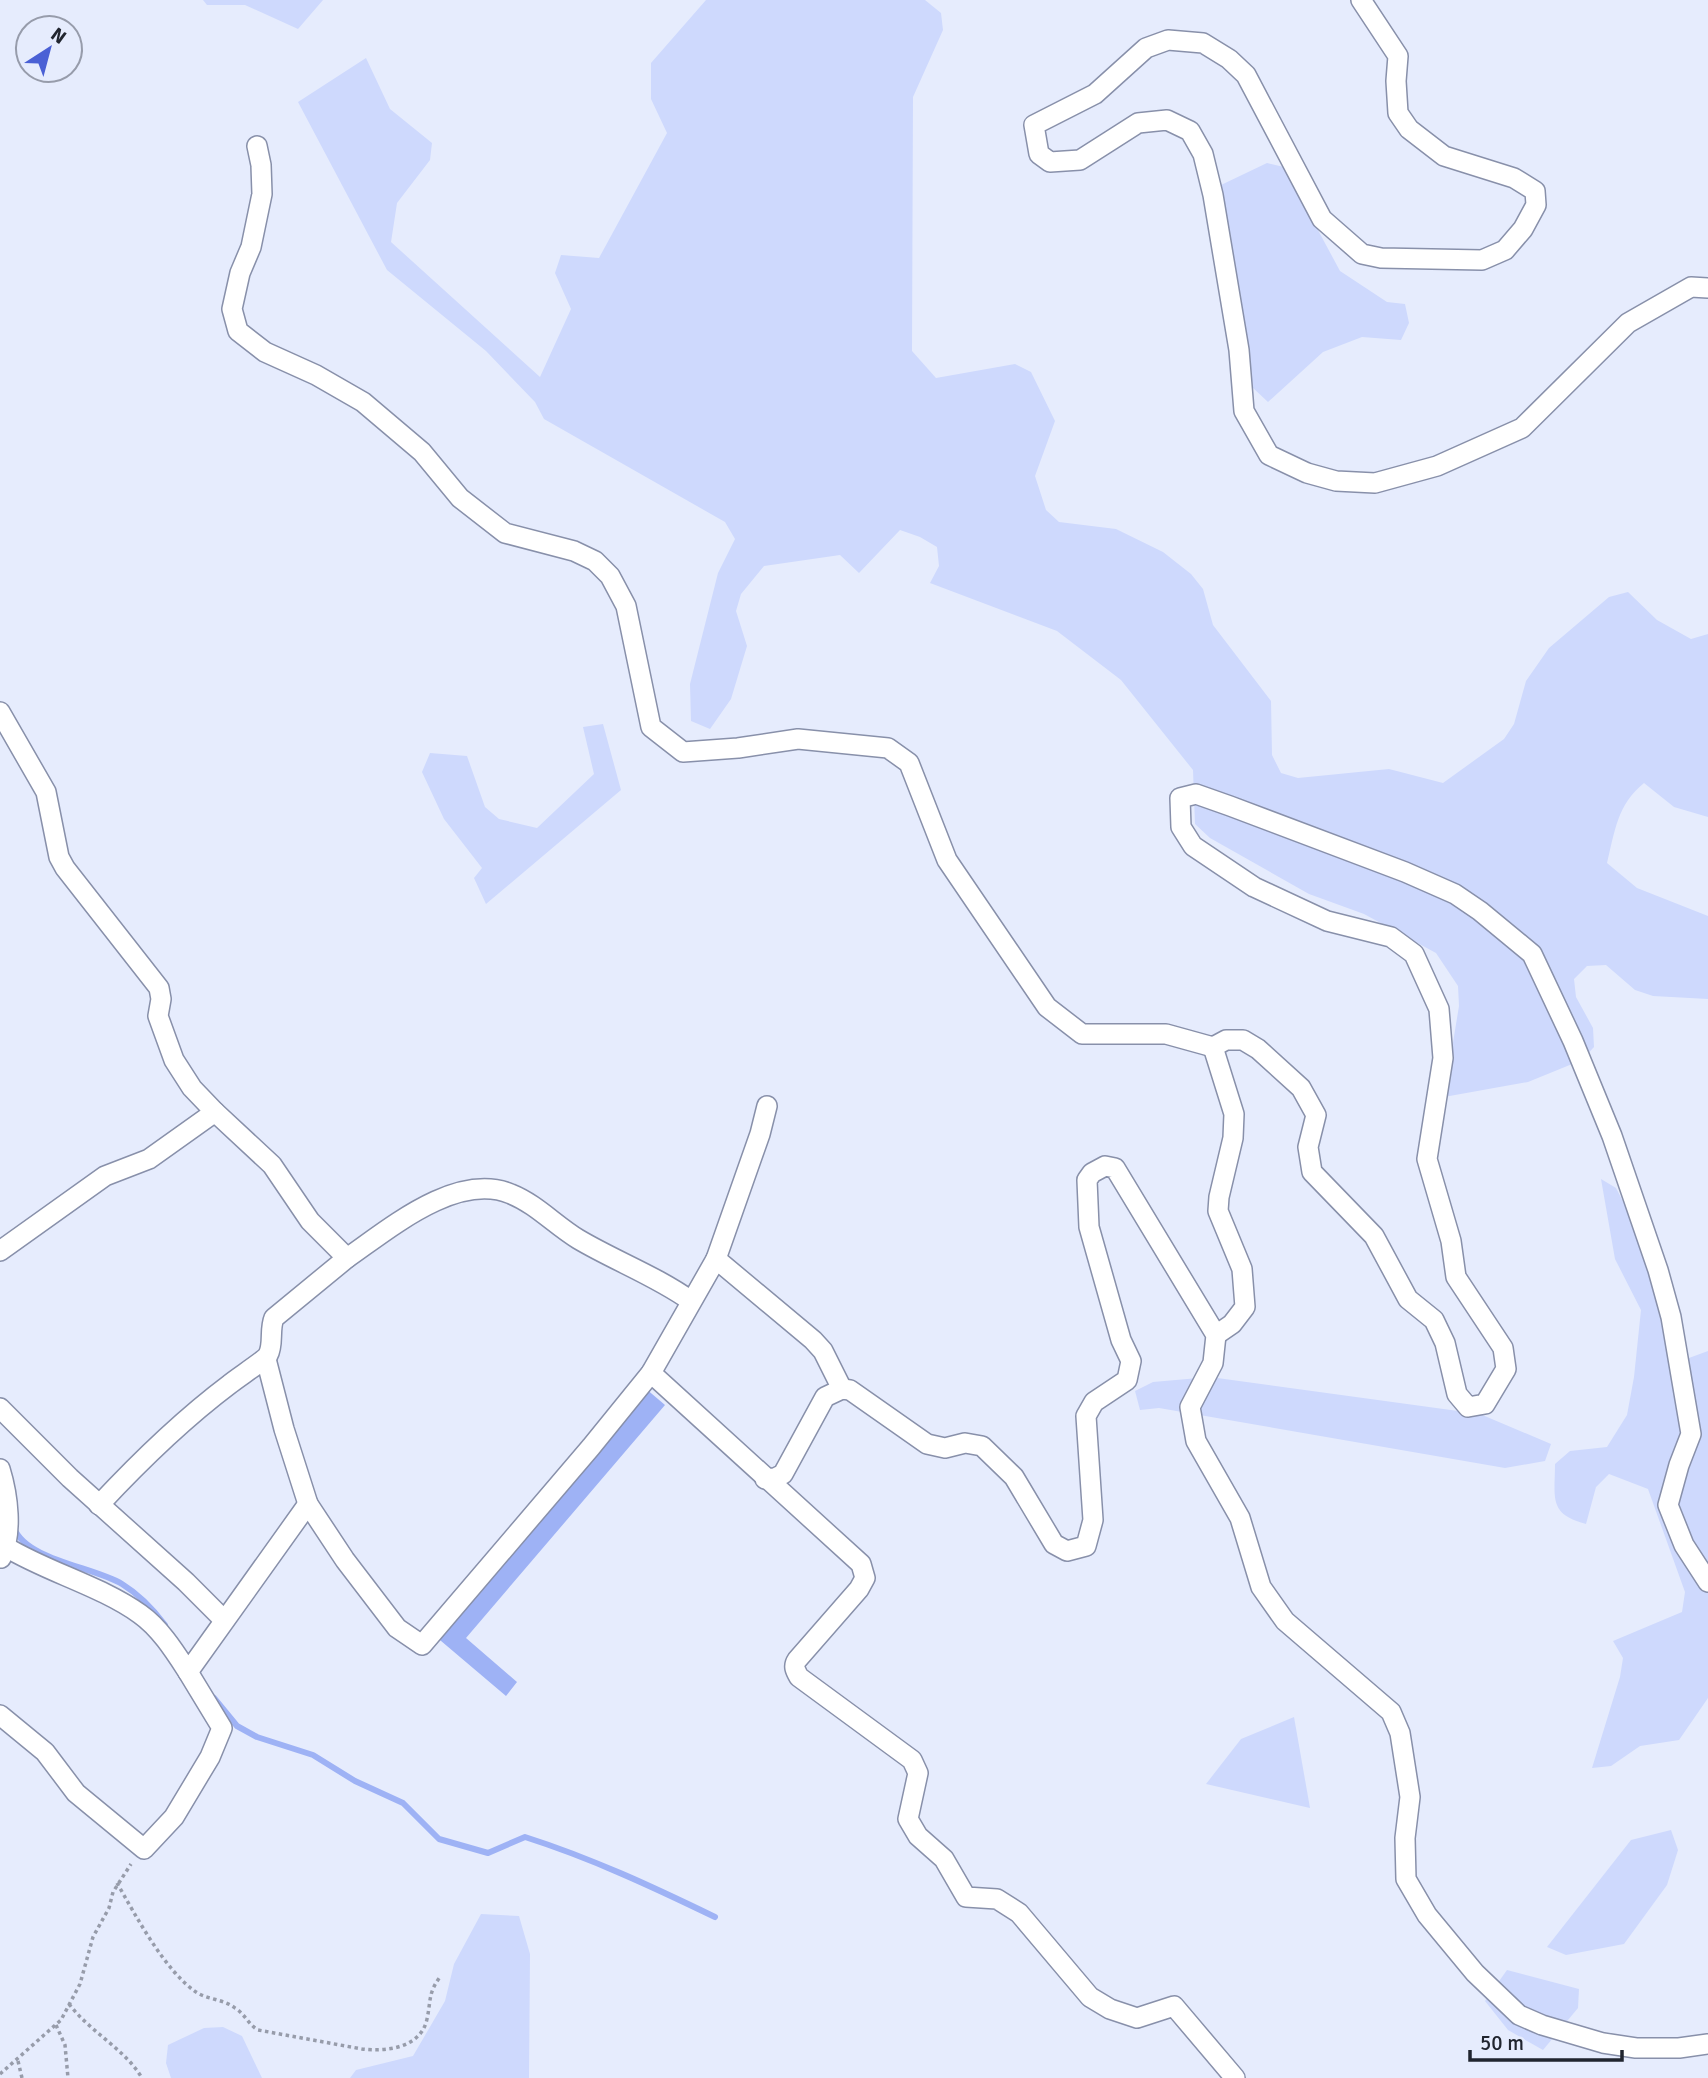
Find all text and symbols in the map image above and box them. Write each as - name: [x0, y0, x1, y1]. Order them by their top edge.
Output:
- north arrow: [14, 14, 84, 84]
- text: N: [46, 22, 71, 50]
- scale bar: [1470, 2018, 1622, 2062]
- text: 50 m: [1480, 2030, 1524, 2056]

